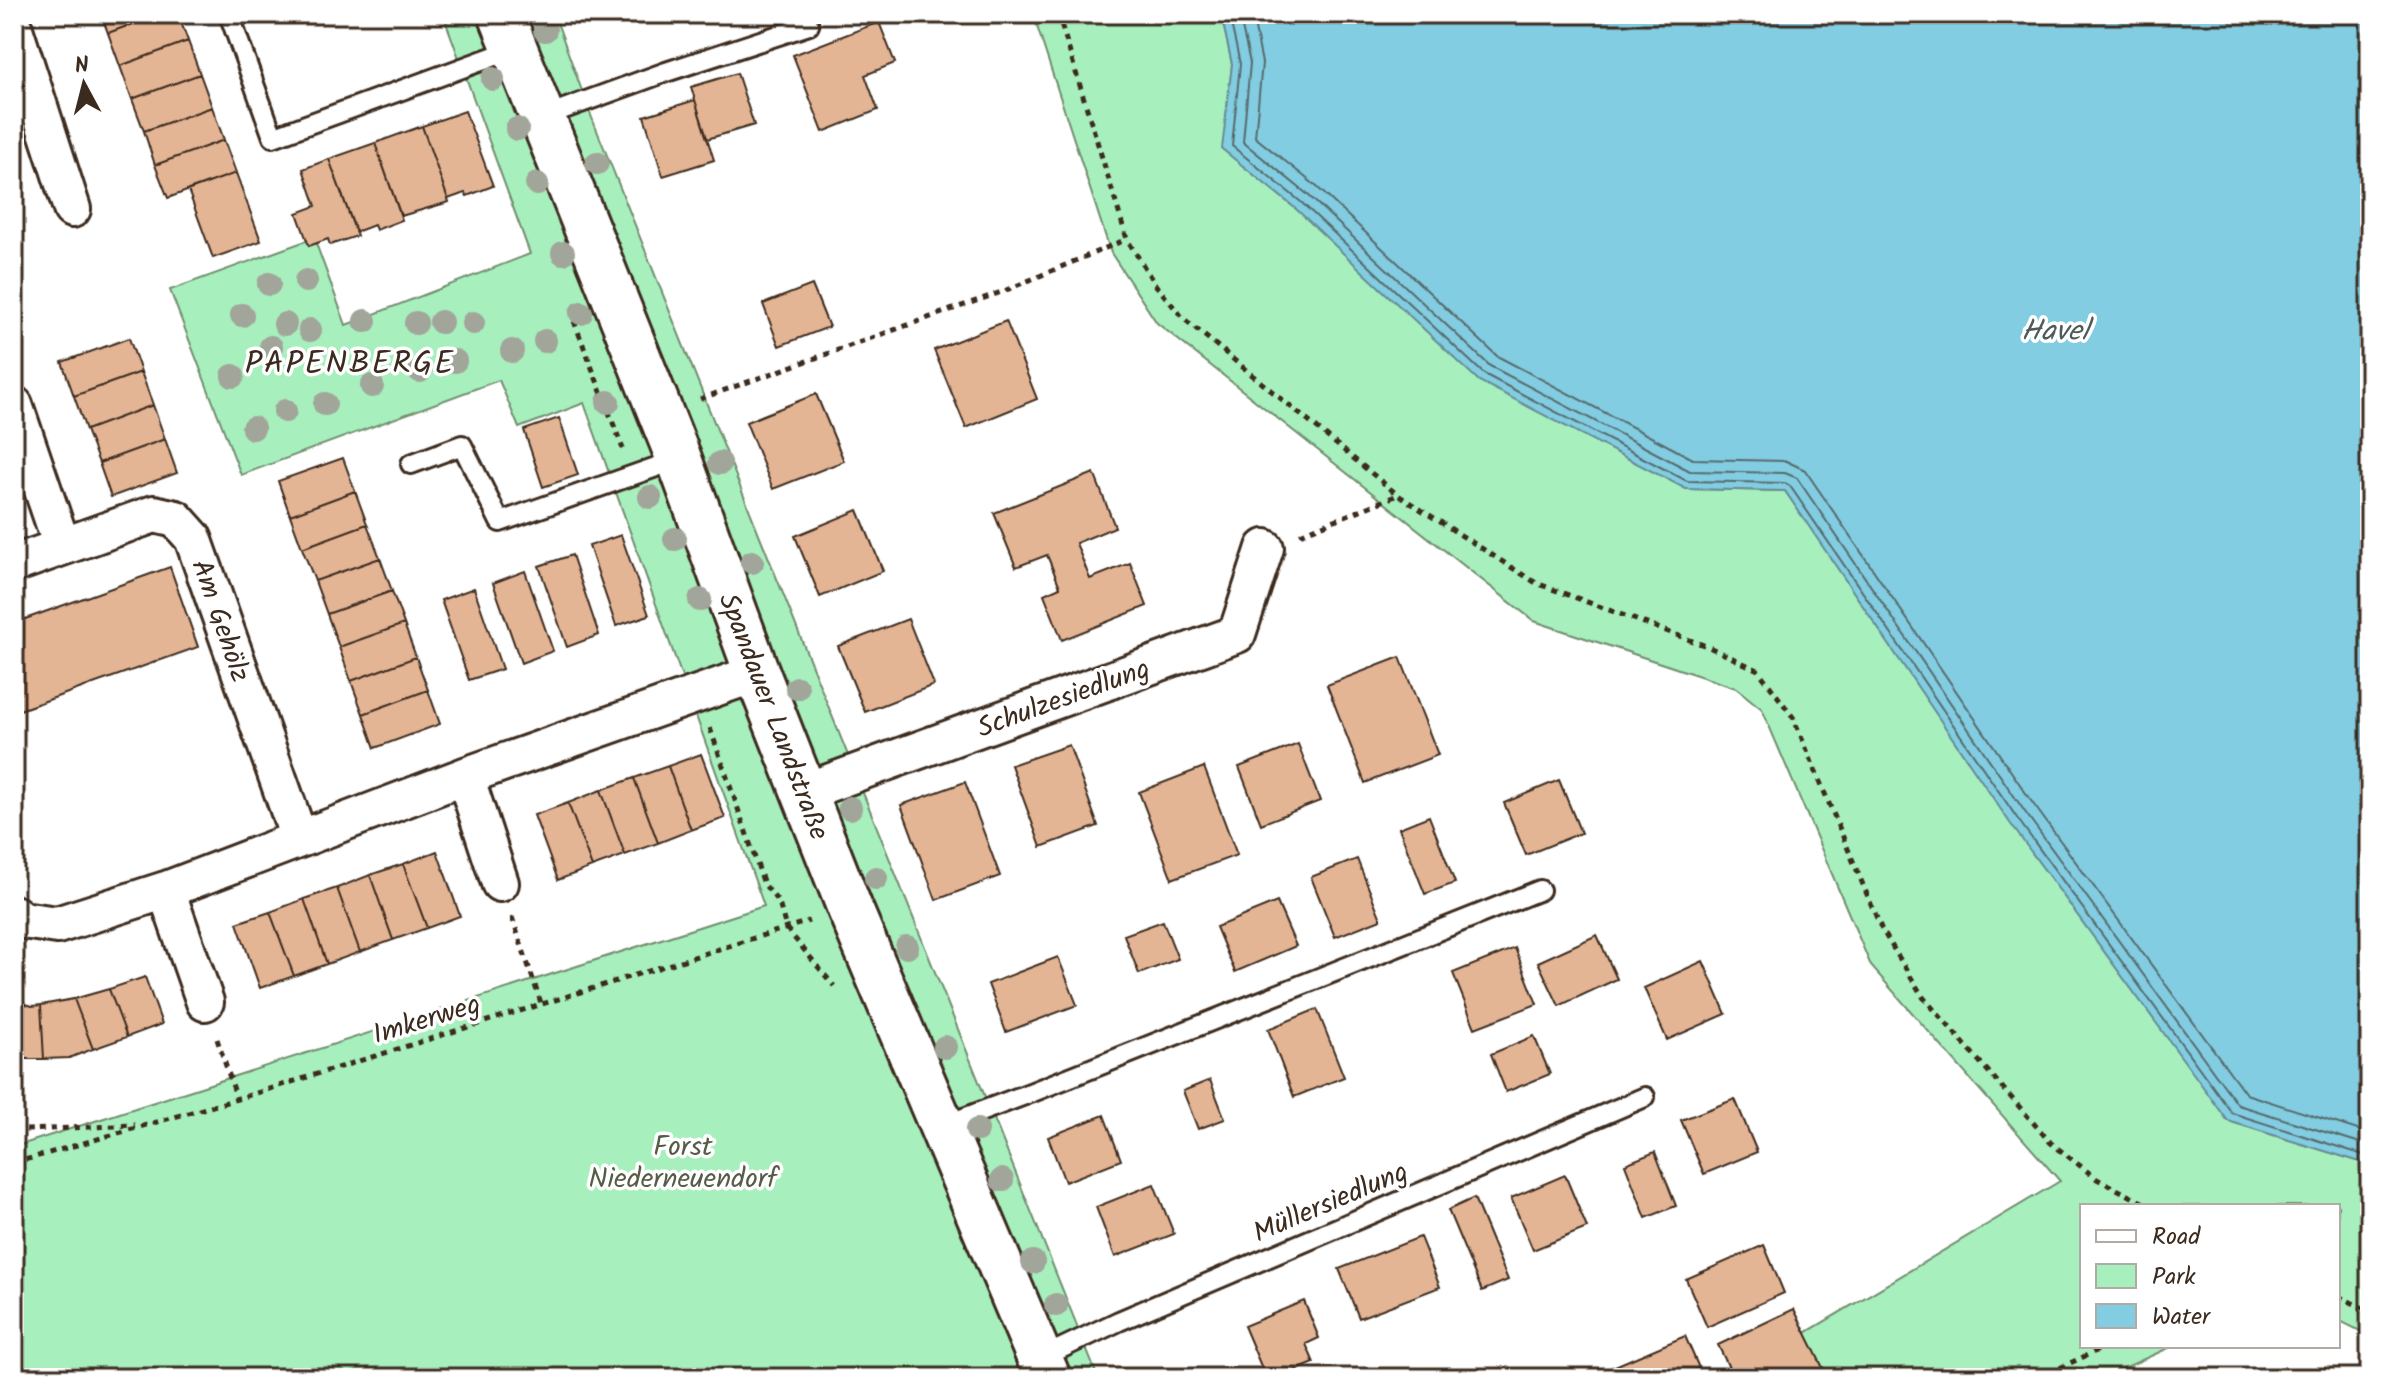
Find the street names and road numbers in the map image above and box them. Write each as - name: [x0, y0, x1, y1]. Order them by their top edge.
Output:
- street label: Am Gehölz: [178, 553, 262, 688]
- street label: Spandauer Landstraße: [705, 587, 841, 847]
- street label: Schulzesiedlung: [971, 647, 1157, 751]
- street label: Imkerweg: [367, 983, 486, 1058]
- street label: Müllersiedlung: [1246, 1150, 1416, 1256]

